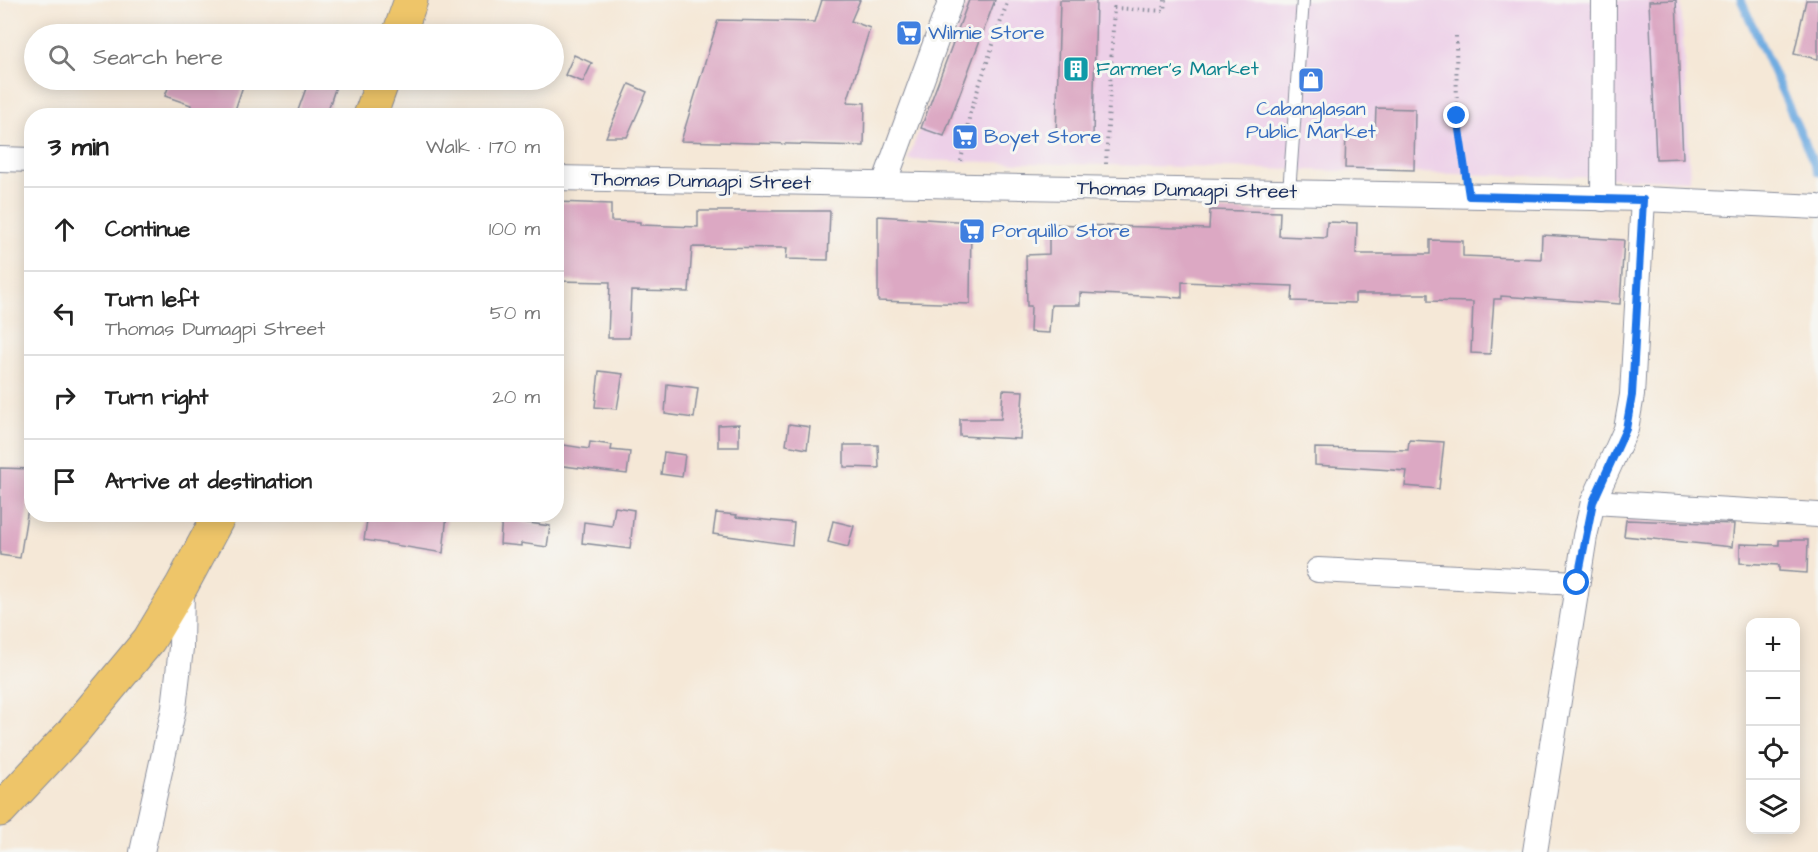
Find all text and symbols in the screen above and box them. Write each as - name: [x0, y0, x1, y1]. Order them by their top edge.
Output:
- supermarket icon: Wilmie Store: [894, 18, 924, 48]
- place label: Wilmie Store: [928, 19, 1045, 47]
- search box: [24, 24, 564, 90]
- icon: search: [45, 41, 78, 74]
- text: Search here: [93, 42, 223, 73]
- building icon: Farmer's Market: [1061, 54, 1091, 84]
- place label: Farmer's Market: [1096, 55, 1259, 83]
- shop icon: Cabanglasan Public Market: [1296, 65, 1326, 95]
- place label: Cabanglasan Public Market: [1246, 95, 1376, 146]
- route end: [1443, 102, 1469, 128]
- supermarket icon: Boyet Store: [950, 122, 980, 152]
- place label: Boyet Store: [984, 123, 1102, 152]
- text: 3 min: [48, 129, 109, 165]
- text: Walk · 170 m: [426, 133, 540, 161]
- street label: Thomas Dumagpi Street: [591, 165, 811, 198]
- street label: Thomas Dumagpi Street: [1077, 174, 1297, 207]
- icon: ahead: [48, 213, 81, 246]
- text: Continue: [105, 214, 190, 245]
- text: 100 m: [489, 215, 540, 243]
- supermarket icon: Porquillo Store: [957, 216, 987, 246]
- place label: Porquillo Store: [992, 217, 1130, 245]
- text: Turn left: [105, 284, 199, 315]
- icon: left: [48, 297, 81, 330]
- text: 50 m: [490, 299, 540, 327]
- text: Thomas Dumagpi Street: [105, 315, 325, 343]
- icon: right: [48, 381, 81, 414]
- text: Turn right: [105, 382, 208, 413]
- text: 20 m: [492, 383, 540, 411]
- icon: arrive: [48, 465, 81, 498]
- text: Arrive at destination: [105, 466, 312, 497]
- route start: [1563, 569, 1589, 595]
- map controls: [1746, 618, 1800, 834]
- button: +: [1746, 618, 1800, 672]
- button: −: [1746, 672, 1800, 726]
- button: locate: [1746, 726, 1800, 780]
- button: layers: [1746, 780, 1800, 834]

